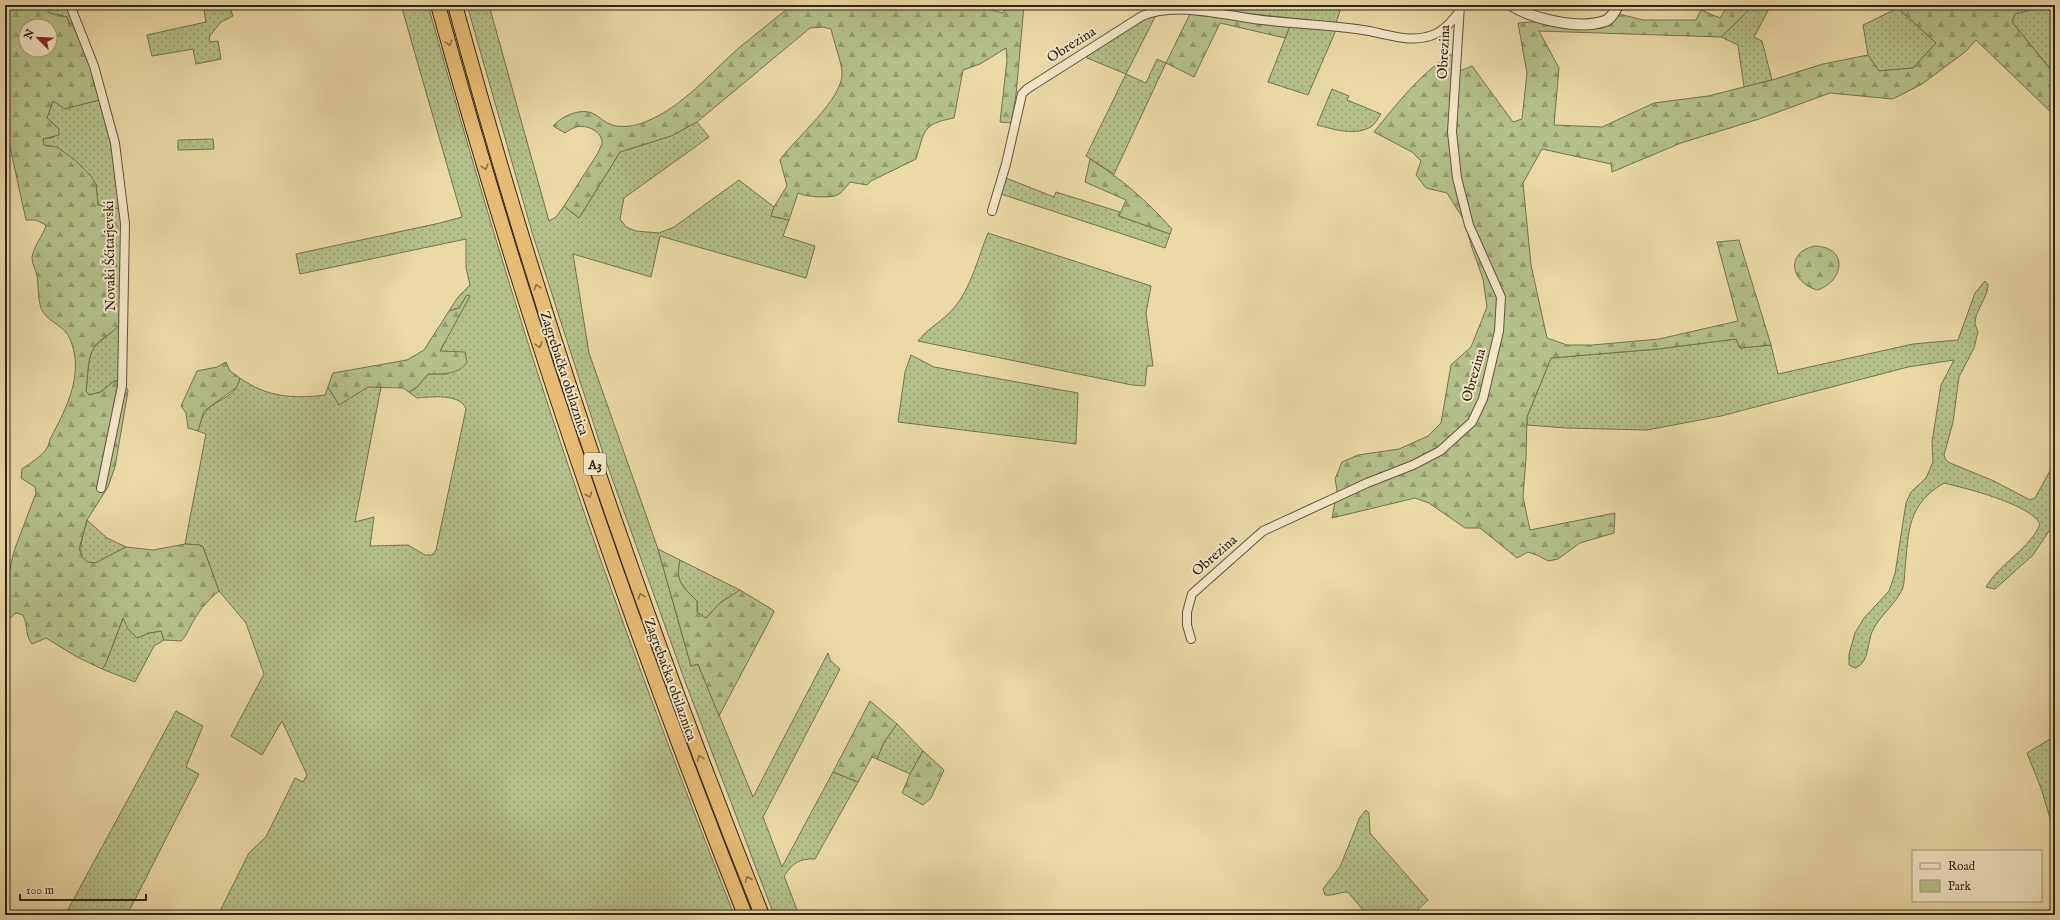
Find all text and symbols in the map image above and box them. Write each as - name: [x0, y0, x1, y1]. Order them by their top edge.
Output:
- north arrow: [18, 18, 58, 58]
- street label: Obrezina: [1044, 22, 1100, 67]
- street label: Obrezina: [1434, 24, 1454, 80]
- text: N: [21, 27, 38, 42]
- one-way arrow: [444, 39, 452, 46]
- one-way arrow: [480, 164, 489, 171]
- street label: Novaki Šćitarjevski: [99, 200, 120, 311]
- one-way arrow: [533, 284, 542, 291]
- street label: Zagrebačka obilaznica: [535, 309, 593, 439]
- one-way arrow: [534, 342, 543, 349]
- street label: Obrezina: [1458, 346, 1490, 404]
- road number: A3: [584, 453, 606, 475]
- one-way arrow: [584, 492, 593, 499]
- street label: Obrezina: [1188, 531, 1242, 580]
- one-way arrow: [637, 593, 646, 600]
- street label: Zagrebačka obilaznica: [639, 615, 701, 744]
- one-way arrow: [697, 754, 705, 761]
- legend: [1912, 850, 2042, 902]
- text: Road: [1948, 859, 1976, 874]
- one-way arrow: [744, 875, 752, 882]
- scale bar: [20, 876, 146, 902]
- text: Park: [1948, 879, 1971, 894]
- text: 100 m: [26, 883, 54, 898]

